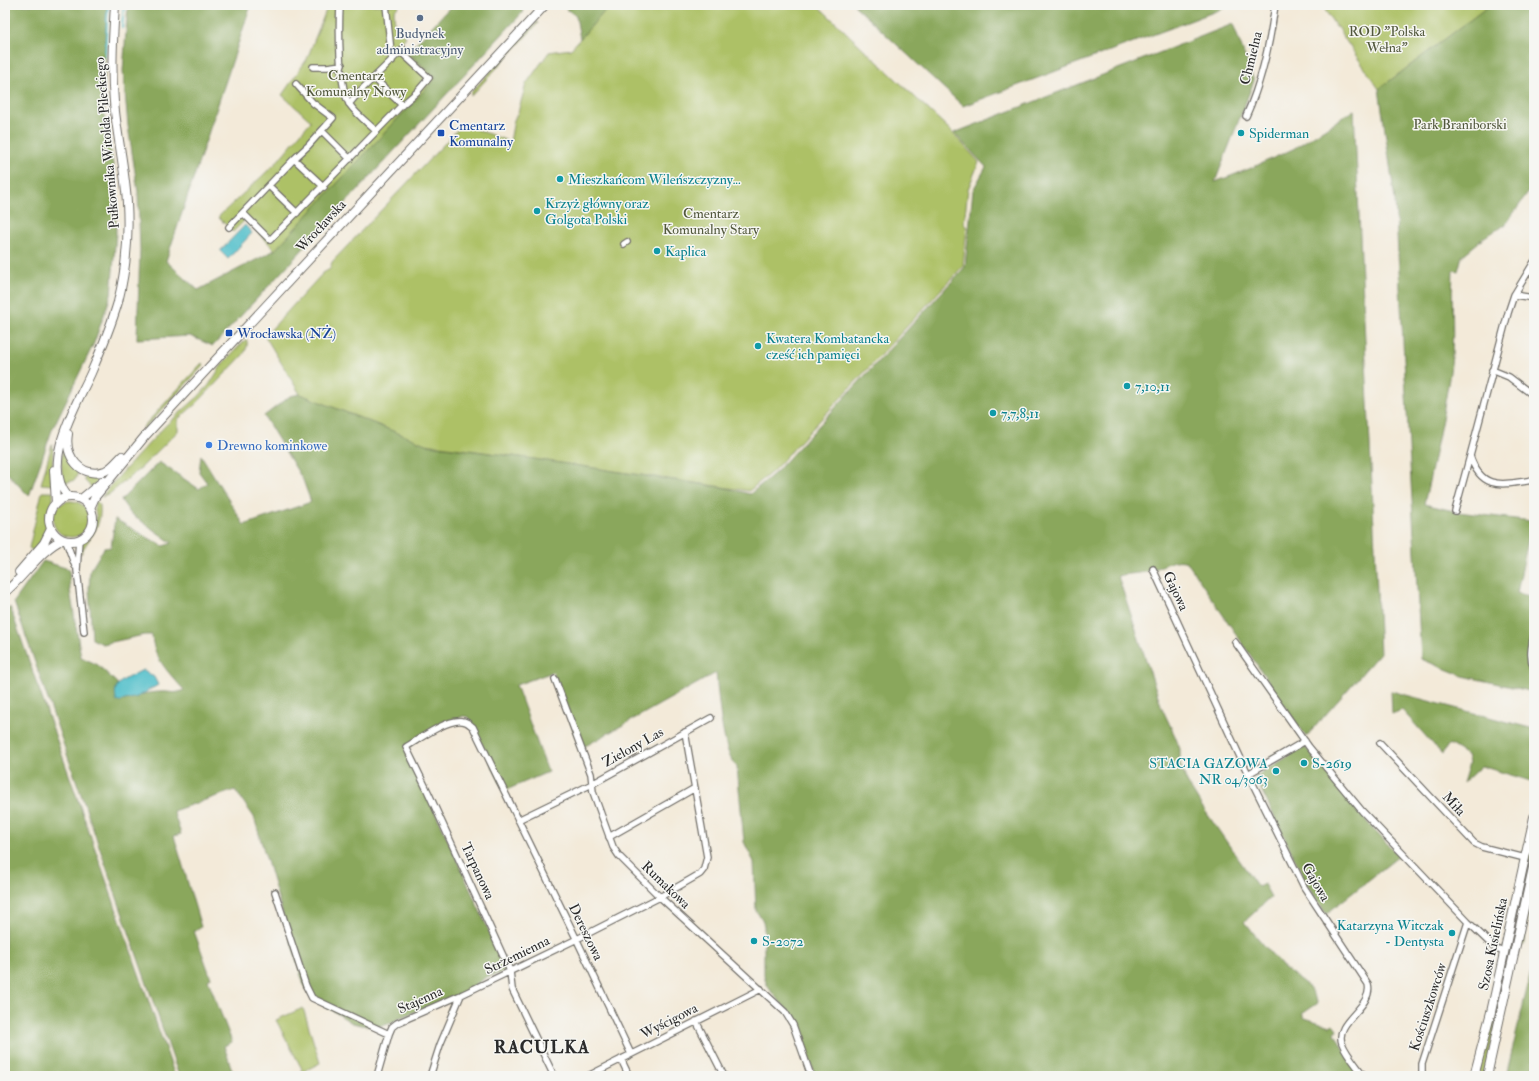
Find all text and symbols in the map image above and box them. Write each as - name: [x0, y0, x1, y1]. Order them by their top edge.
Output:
- marker: Budynek administracyjny: [415, 13, 425, 23]
- park label: ROD "Polska Wełna": [1349, 23, 1426, 56]
- place label: Budynek administracyjny: [377, 25, 464, 59]
- street label: Chmielna: [1236, 29, 1266, 87]
- street label: Pułkownika Witolda Pileckiego: [91, 56, 123, 229]
- park label: Cmentarz Komunalny Nowy: [306, 67, 407, 101]
- park label: Park Braniborski: [1413, 116, 1507, 133]
- place label: Cmentarz Komunalny: [449, 117, 514, 151]
- place label: Spiderman: [1249, 125, 1309, 143]
- marker: Cmentarz Komunalny: [436, 128, 446, 138]
- marker: Spiderman: [1236, 128, 1246, 138]
- place label: Mieszkańcom Wileńszczyzny...: [568, 171, 741, 189]
- marker: Mieszkańcom Wileńszczyzny...: [555, 174, 565, 184]
- place label: Krzyż główny oraz Golgota Polski: [545, 195, 649, 228]
- street label: Wrocławska: [292, 196, 350, 257]
- park label: Cmentarz Komunalny Stary: [663, 205, 760, 239]
- marker: Krzyż główny oraz Golgota Polski: [532, 206, 542, 216]
- place label: Kaplica: [665, 243, 706, 261]
- marker: Kaplica: [652, 246, 662, 256]
- place label: Wrocławska (NŻ): [236, 325, 336, 342]
- marker: Wrocławska (NŻ): [224, 328, 234, 338]
- place label: Kwatera Kombatancka cześć ich pamięci: [766, 330, 889, 364]
- marker: Kwatera Kombatancka cześć ich pamięci: [753, 341, 763, 351]
- place label: 7,10,11: [1135, 378, 1170, 395]
- marker: 7,10,11: [1122, 381, 1132, 391]
- place label: 7,7,8,11: [1001, 405, 1039, 422]
- marker: 7,7,8,11: [988, 408, 998, 418]
- place label: Drewno kominkowe: [217, 437, 328, 454]
- marker: Drewno kominkowe: [204, 440, 214, 450]
- street label: Gajowa: [1159, 568, 1193, 614]
- street label: Zielony Las: [600, 723, 667, 772]
- place label: STACIA GAZOWA NR 04/3063: [1149, 755, 1268, 788]
- place label: S-2619: [1312, 755, 1352, 772]
- marker: S-2619: [1299, 758, 1309, 768]
- marker: STACIA GAZOWA NR 04/3063: [1271, 766, 1281, 776]
- street label: Miła: [1439, 788, 1469, 820]
- street label: Tarpanowa: [457, 840, 499, 903]
- street label: Rumakowa: [638, 858, 694, 913]
- street label: Gajowa: [1298, 860, 1334, 905]
- street label: Szosa Kisielińska: [1475, 896, 1511, 992]
- street label: Dereszowa: [565, 901, 607, 963]
- place label: Katarzyna Witczak - Dentysta: [1337, 917, 1444, 951]
- marker: Katarzyna Witczak - Dentysta: [1447, 928, 1457, 938]
- street label: Strzemienna: [481, 932, 553, 978]
- place label: S-2072: [762, 933, 804, 950]
- marker: S-2072: [749, 936, 759, 946]
- street label: Kościuszkowców: [1406, 960, 1450, 1053]
- street label: Stajenna: [395, 983, 445, 1017]
- street label: Wyścigowa: [637, 999, 701, 1044]
- district label: RACULKA: [494, 1036, 590, 1059]

